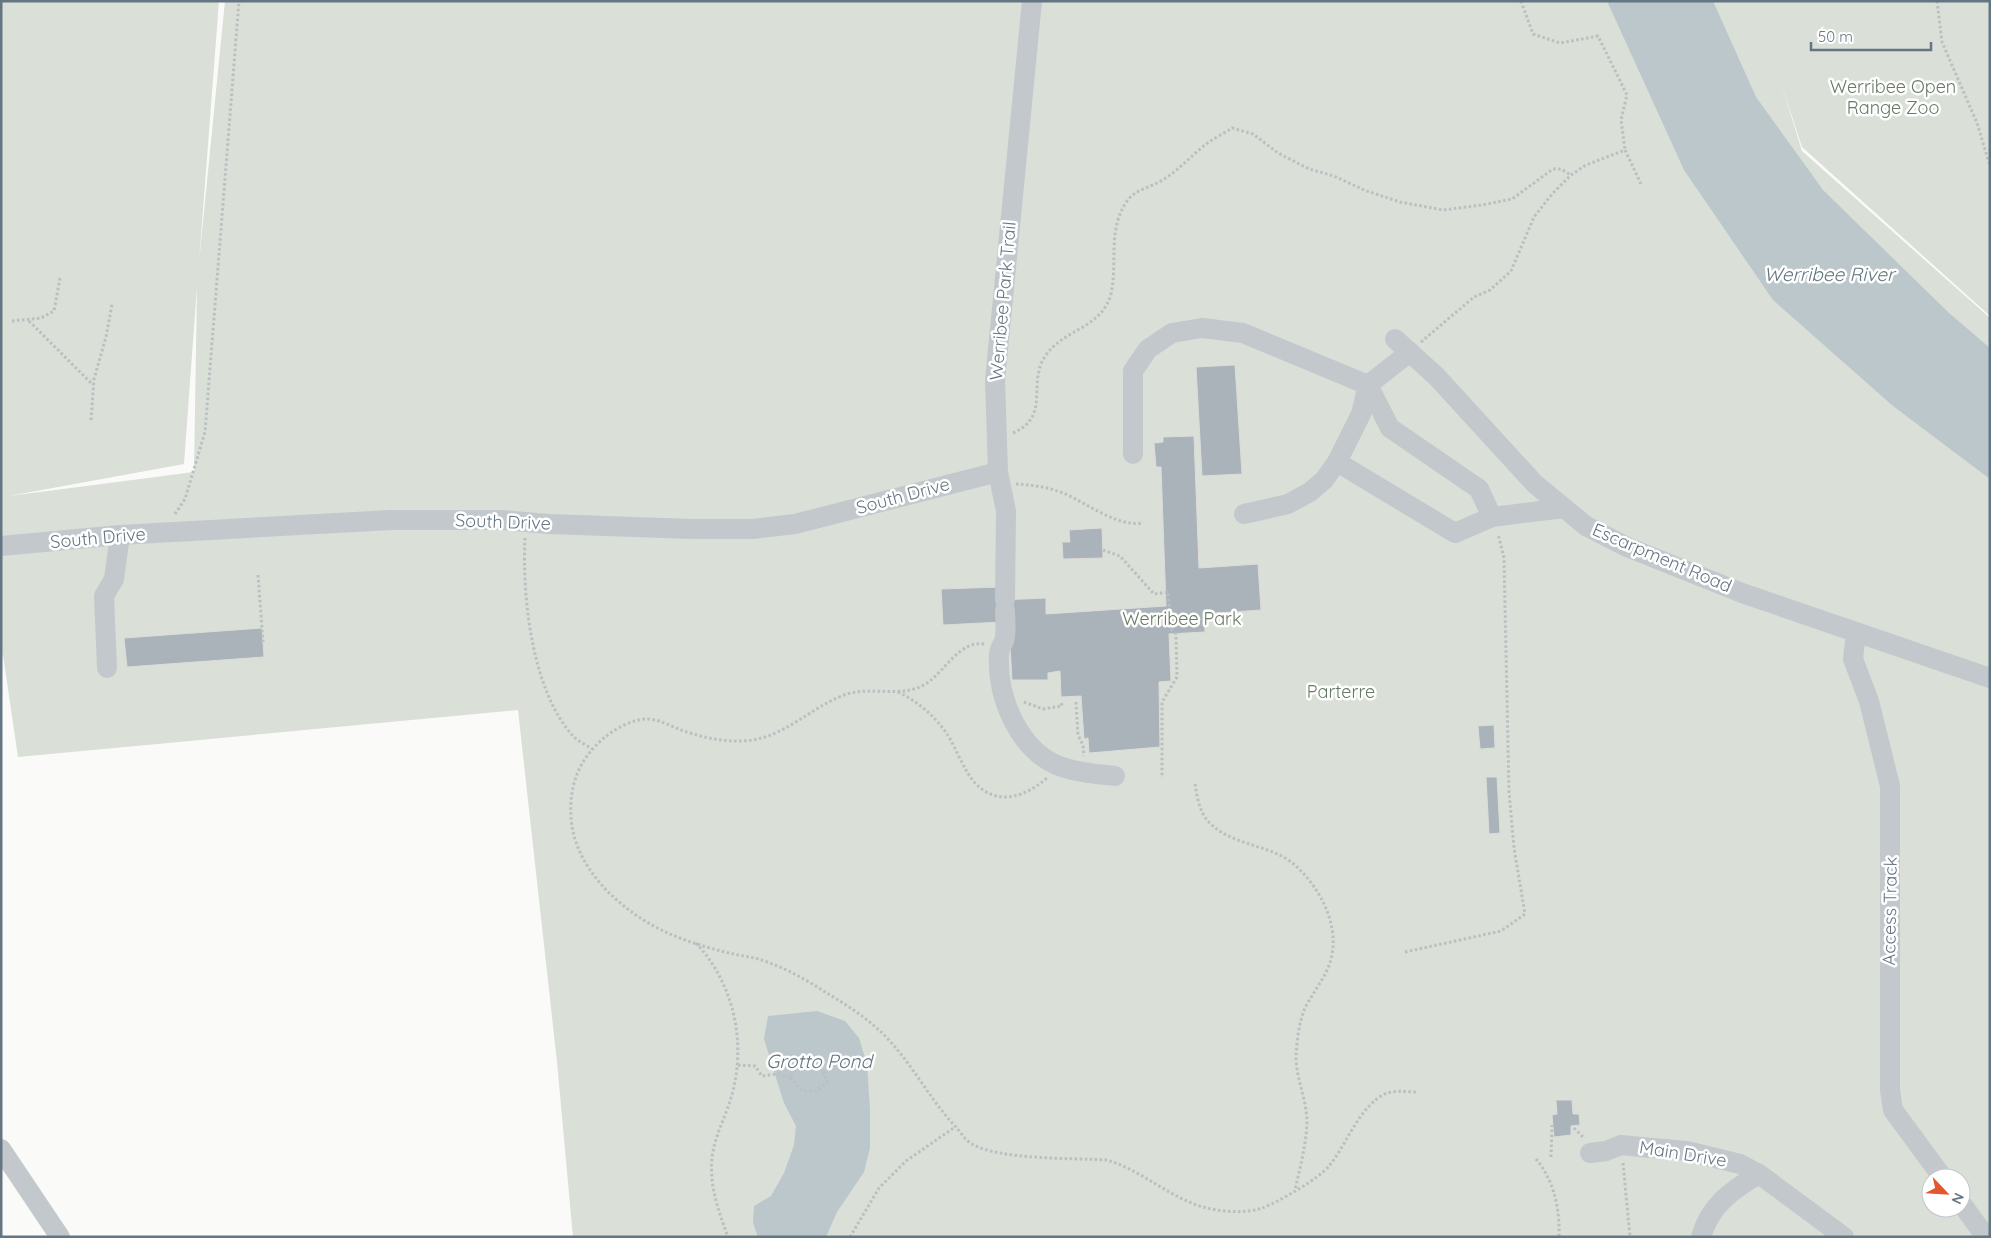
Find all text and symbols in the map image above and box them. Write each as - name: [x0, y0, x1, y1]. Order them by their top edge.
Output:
- scale bar: [1811, 20, 1931, 52]
- text: 50 m: [1818, 27, 1853, 46]
- park label: Werribee Open Range Zoo: [1830, 75, 1956, 119]
- street label: Werribee Park Trail: [984, 220, 1021, 381]
- water label: Werribee River: [1764, 262, 1897, 286]
- street label: South Drive: [854, 472, 952, 519]
- street label: South Drive: [455, 508, 551, 535]
- street label: Escarpment Road: [1589, 518, 1735, 597]
- street label: South Drive: [49, 522, 147, 553]
- park label: Werribee Park: [1122, 607, 1242, 630]
- park label: Parterre: [1307, 680, 1375, 703]
- street label: Access Track: [1877, 856, 1902, 966]
- water label: Grotto Pond: [766, 1049, 875, 1073]
- street label: Main Drive: [1638, 1135, 1728, 1172]
- north arrow: [1921, 1168, 1971, 1218]
- text: N: [1947, 1190, 1968, 1207]

